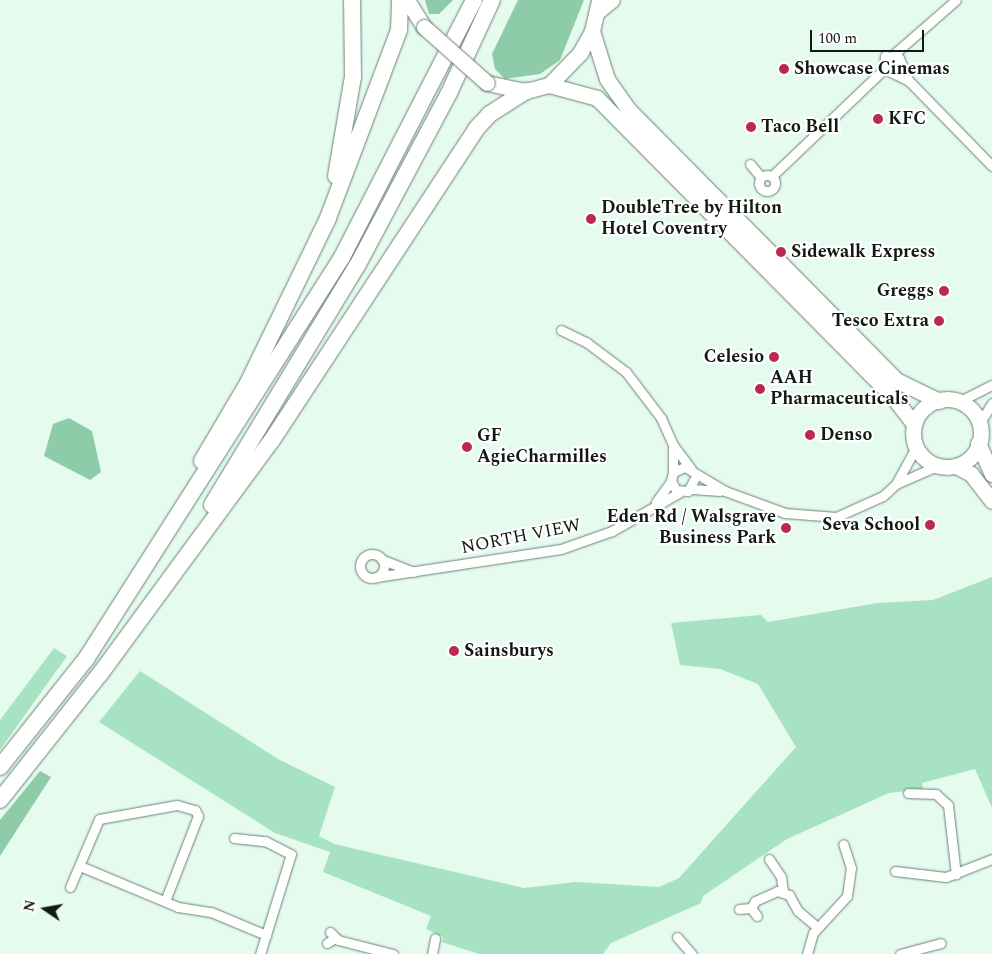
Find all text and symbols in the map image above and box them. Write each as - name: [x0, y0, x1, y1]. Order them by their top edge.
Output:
- scale bar: [812, 20, 926, 52]
- text: 100 m: [818, 27, 857, 50]
- place label: Showcase Cinemas: [794, 58, 950, 80]
- marker: Showcase Cinemas: [778, 63, 790, 75]
- place label: KFC: [888, 108, 926, 130]
- marker: KFC: [872, 113, 884, 125]
- place label: Taco Bell: [761, 116, 839, 138]
- marker: Taco Bell: [745, 121, 757, 133]
- place label: DoubleTree by Hilton Hotel Coventry: [601, 198, 782, 240]
- marker: DoubleTree by Hilton Hotel Coventry: [585, 213, 597, 225]
- place label: Sidewalk Express: [791, 241, 935, 263]
- marker: Sidewalk Express: [775, 246, 787, 258]
- place label: Greggs: [877, 280, 934, 302]
- marker: Greggs: [938, 285, 950, 297]
- place label: Tesco Extra: [832, 310, 929, 332]
- marker: Tesco Extra: [933, 315, 945, 327]
- place label: Celesio: [704, 346, 764, 368]
- marker: Celesio: [768, 351, 780, 363]
- place label: AAH Pharmaceuticals: [770, 368, 909, 410]
- marker: AAH Pharmaceuticals: [754, 383, 766, 395]
- place label: Denso: [820, 424, 872, 446]
- place label: GF AgieCharmilles: [477, 426, 607, 468]
- marker: Denso: [804, 429, 816, 441]
- marker: GF AgieCharmilles: [461, 441, 473, 453]
- place label: Eden Rd / Walsgrave Business Park: [606, 507, 776, 550]
- place label: Seva School: [822, 514, 920, 536]
- street label: NORTH VIEW: [459, 515, 583, 559]
- marker: Seva School: [924, 519, 936, 531]
- marker: Eden Rd / Walsgrave Business Park: [780, 522, 792, 534]
- place label: Sainsburys: [464, 640, 554, 662]
- marker: Sainsburys: [448, 645, 460, 657]
- north arrow: [20, 884, 70, 934]
- text: N: [18, 898, 41, 914]

